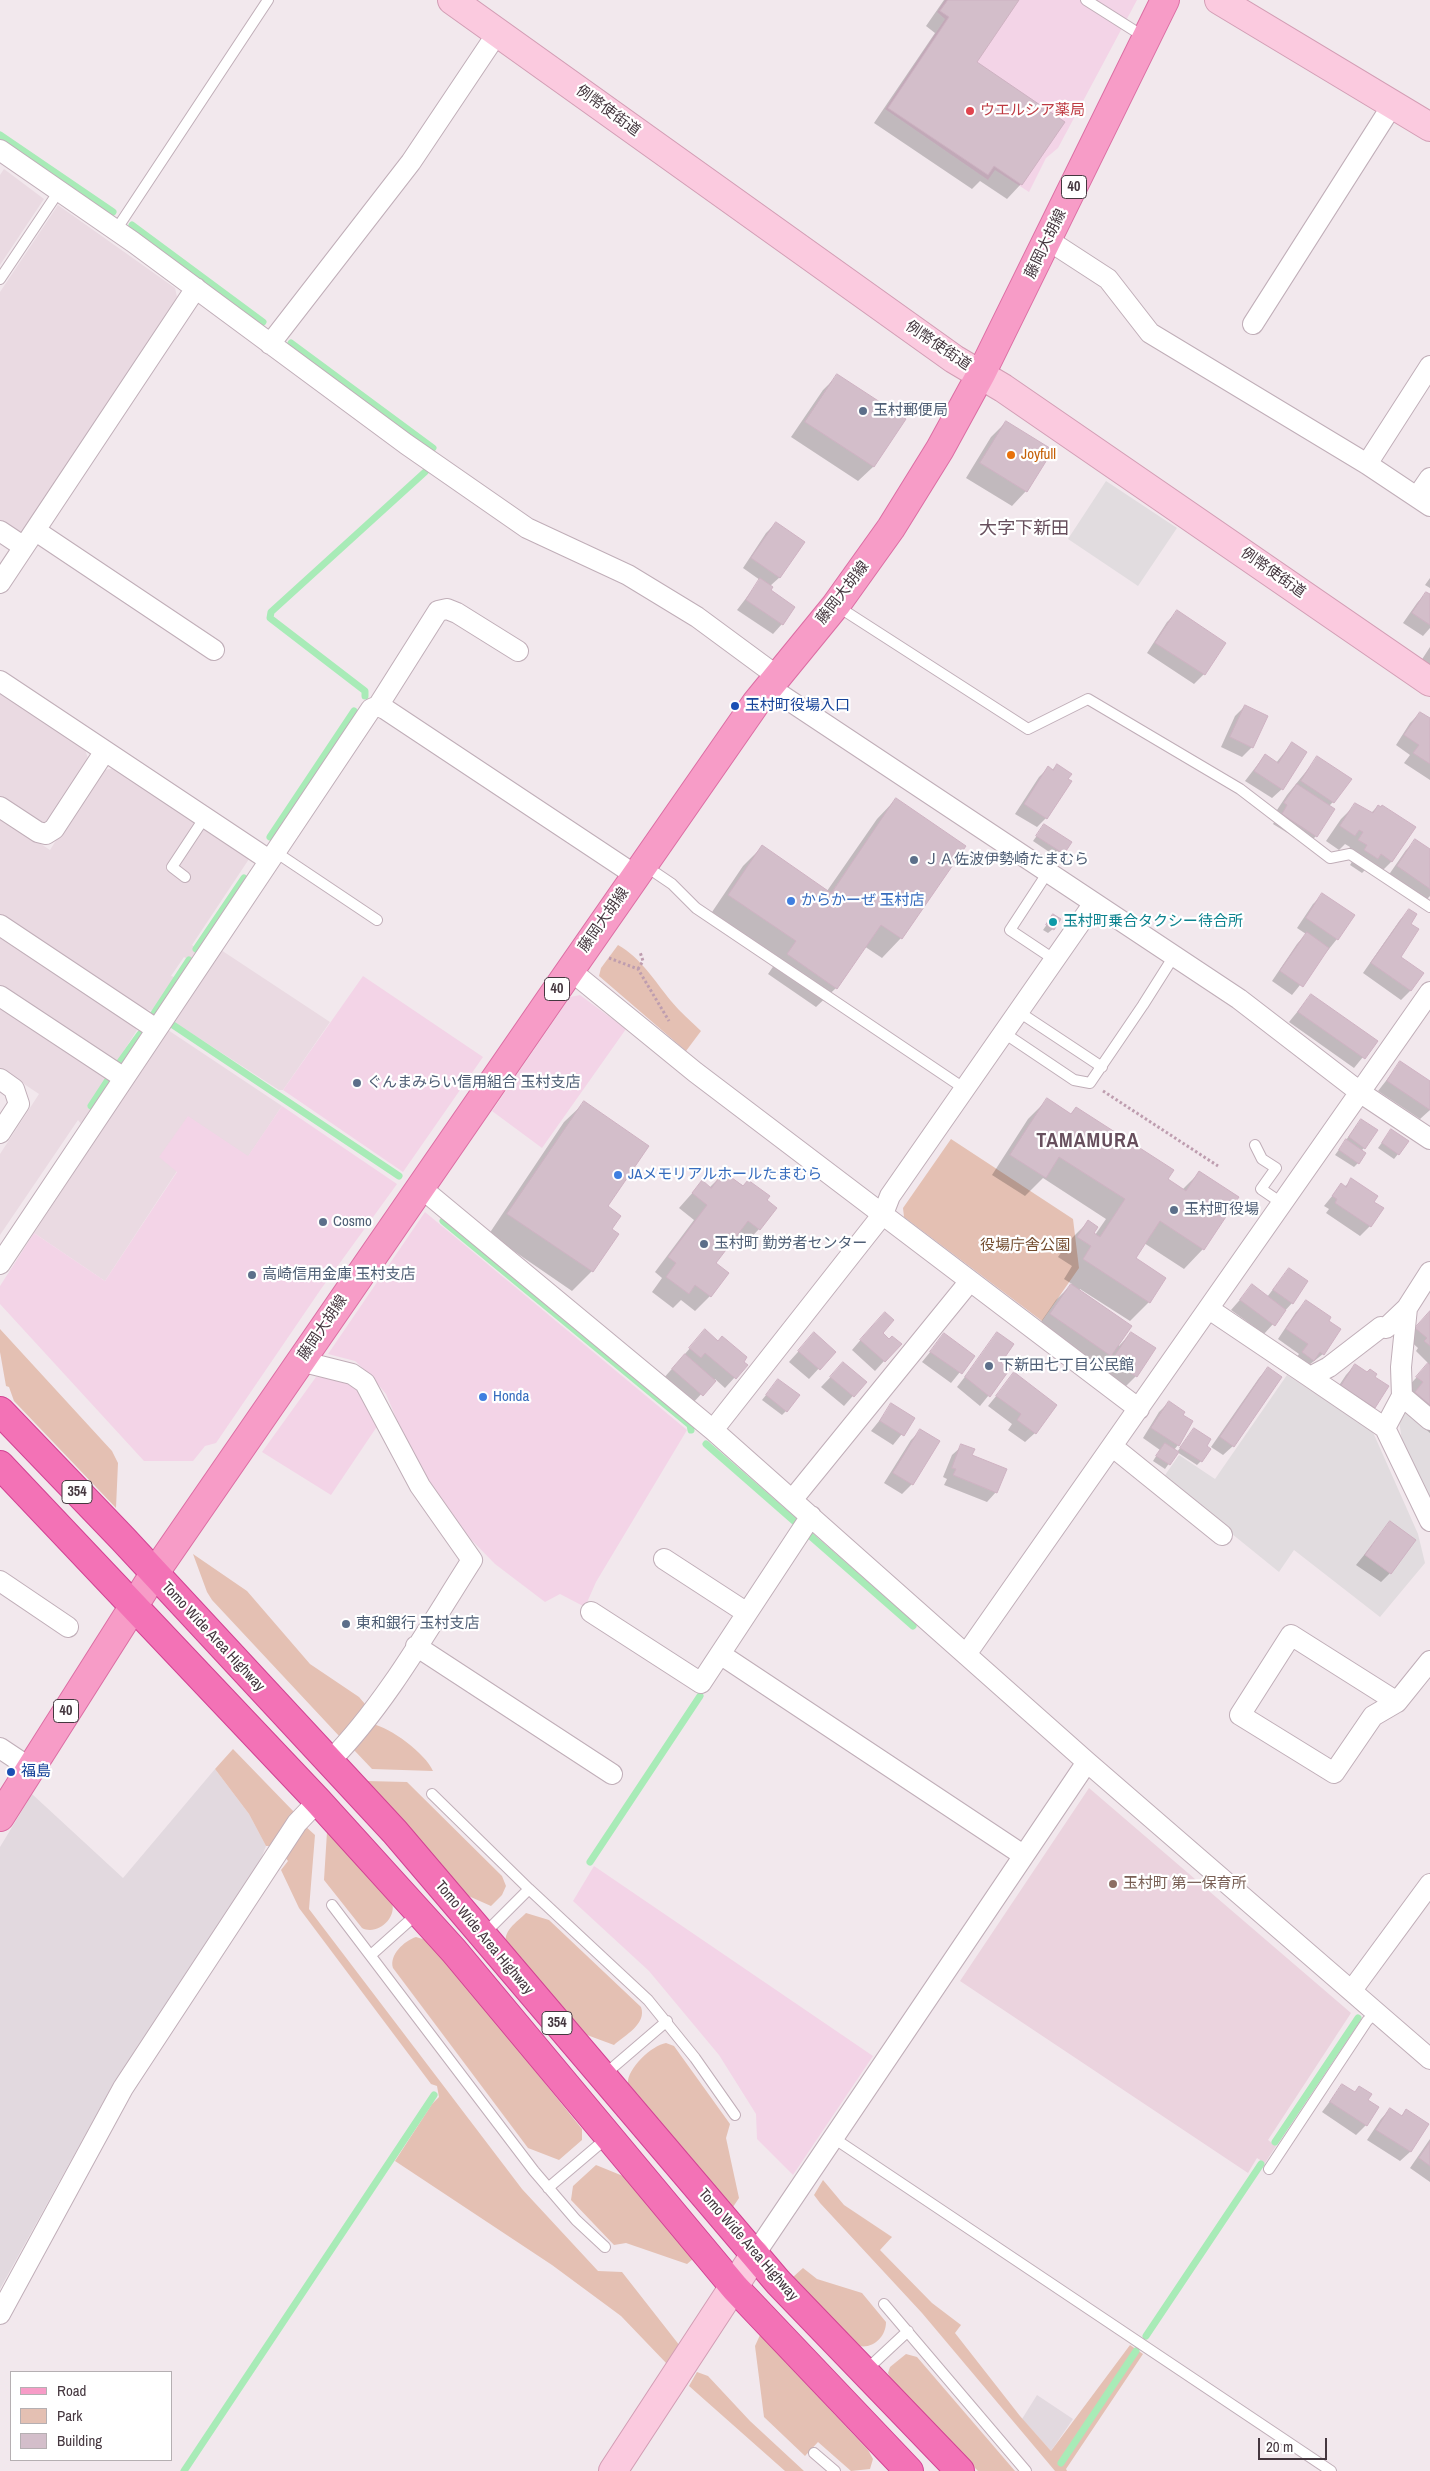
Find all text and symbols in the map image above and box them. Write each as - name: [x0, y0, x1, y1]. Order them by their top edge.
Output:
- street label: 例幣使街道: [572, 82, 644, 140]
- place label: ウエルシア薬局: [980, 102, 1085, 120]
- marker: ウエルシア薬局: [964, 105, 976, 117]
- road number: 40: [1062, 176, 1086, 198]
- street label: 藤岡大胡線: [1021, 206, 1071, 282]
- street label: 例幣使街道: [902, 318, 974, 374]
- place label: 玉村郵便局: [873, 402, 948, 420]
- marker: 玉村郵便局: [857, 405, 869, 417]
- place label: Joyfull: [1021, 446, 1056, 464]
- marker: Joyfull: [1005, 449, 1017, 461]
- district label: 大字下新田: [979, 518, 1069, 540]
- street label: 例幣使街道: [1237, 544, 1309, 602]
- street label: 藤岡大胡線: [813, 558, 873, 628]
- place label: 玉村町役場入口: [745, 697, 850, 715]
- marker: 玉村町役場入口: [729, 700, 741, 712]
- place label: ＪＡ佐波伊勢崎たまむら: [924, 851, 1089, 869]
- marker: ＪＡ佐波伊勢崎たまむら: [908, 854, 920, 866]
- street label: 藤岡大胡線: [575, 884, 633, 956]
- place label: からかーぜ 玉村店: [801, 892, 924, 910]
- marker: からかーぜ 玉村店: [785, 895, 797, 907]
- place label: 玉村町乗合タクシー待合所: [1063, 913, 1243, 931]
- marker: 玉村町乗合タクシー待合所: [1047, 916, 1059, 928]
- road number: 40: [544, 978, 570, 1001]
- place label: ぐんまみらい信用組合 玉村支店: [367, 1074, 580, 1092]
- marker: ぐんまみらい信用組合 玉村支店: [351, 1077, 363, 1089]
- district label: TAMAMURA: [1035, 1130, 1141, 1154]
- place label: JAメモリアルホールたまむら: [628, 1166, 822, 1184]
- marker: JAメモリアルホールたまむら: [612, 1169, 624, 1181]
- place label: 玉村町役場: [1184, 1201, 1259, 1219]
- marker: 玉村町役場: [1168, 1204, 1180, 1216]
- place label: Cosmo: [333, 1213, 372, 1231]
- marker: Cosmo: [317, 1216, 329, 1228]
- place label: 玉村町 勤労者センター: [714, 1235, 867, 1253]
- park label: 役場庁舎公園: [980, 1237, 1070, 1255]
- marker: 玉村町 勤労者センター: [698, 1238, 710, 1250]
- place label: 高崎信用金庫 玉村支店: [262, 1266, 415, 1284]
- marker: 高崎信用金庫 玉村支店: [246, 1269, 258, 1281]
- street label: 藤岡大胡線: [295, 1292, 351, 1364]
- place label: 下新田七丁目公民館: [999, 1357, 1134, 1375]
- marker: 下新田七丁目公民館: [983, 1360, 995, 1372]
- place label: Honda: [493, 1388, 529, 1406]
- marker: Honda: [477, 1391, 489, 1403]
- road number: 354: [62, 1480, 92, 1504]
- street label: Tomo Wide Area Highway: [158, 1579, 268, 1695]
- place label: 東和銀行 玉村支店: [356, 1615, 479, 1633]
- marker: 東和銀行 玉村支店: [340, 1618, 352, 1630]
- road number: 40: [54, 1700, 78, 1722]
- place label: 福島: [21, 1763, 51, 1781]
- marker: 福島: [5, 1766, 17, 1778]
- place label: 玉村町 第一保育所: [1123, 1875, 1246, 1893]
- street label: Tomo Wide Area Highway: [431, 1877, 537, 1999]
- marker: 玉村町 第一保育所: [1107, 1878, 1119, 1890]
- road number: 354: [542, 2012, 572, 2035]
- street label: Tomo Wide Area Highway: [694, 2185, 802, 2305]
- legend: [10, 2371, 172, 2461]
- text: Road: [57, 2380, 86, 2401]
- text: Park: [57, 2405, 82, 2426]
- scale bar: [1260, 2428, 1329, 2460]
- text: Building: [57, 2430, 102, 2451]
- text: 20 m: [1266, 2436, 1293, 2457]

